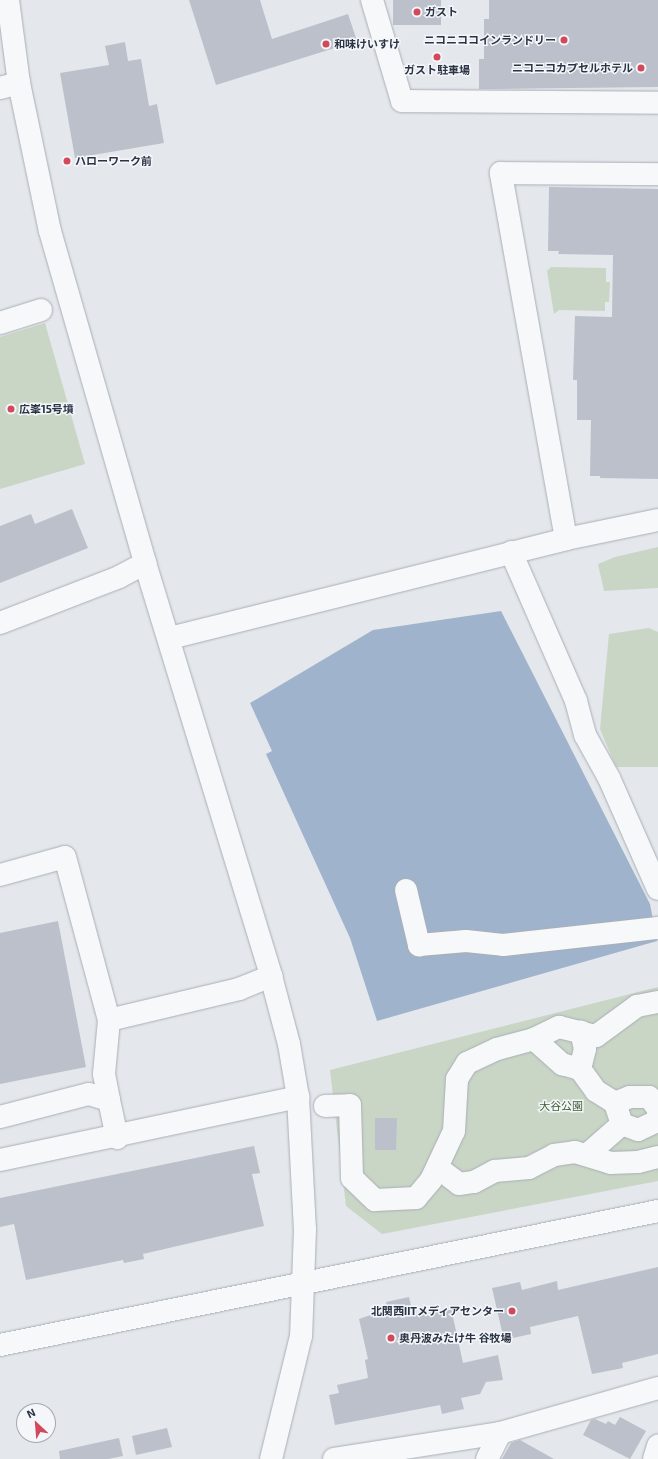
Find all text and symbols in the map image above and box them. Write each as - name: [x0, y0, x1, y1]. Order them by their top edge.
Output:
- place label: ガスト: [425, 5, 458, 19]
- marker: ガスト: [412, 7, 422, 17]
- place label: ニコニココインランドリー: [424, 33, 556, 47]
- marker: ニコニココインランドリー: [559, 35, 569, 45]
- place label: 和味けいすけ: [334, 37, 400, 51]
- marker: 和味けいすけ: [321, 39, 331, 49]
- marker: ガスト駐車場: [432, 52, 442, 62]
- place label: ニコニコカプセルホテル: [512, 61, 633, 75]
- place label: ガスト駐車場: [404, 63, 470, 77]
- marker: ニコニコカプセルホテル: [636, 63, 646, 73]
- place label: ハローワーク前: [75, 154, 152, 168]
- marker: ハローワーク前: [62, 156, 72, 166]
- place label: 広峯15号墳: [19, 402, 74, 416]
- marker: 広峯15号墳: [6, 404, 16, 414]
- park label: 大谷公園: [539, 1099, 583, 1113]
- place label: 北関西IITメディアセンター: [370, 1304, 504, 1318]
- marker: 北関西IITメディアセンター: [507, 1306, 517, 1316]
- place label: 奥丹波みたけ牛 谷牧場: [399, 1331, 511, 1345]
- marker: 奥丹波みたけ牛 谷牧場: [386, 1333, 396, 1343]
- north arrow: [16, 1403, 56, 1443]
- text: N: [25, 1405, 37, 1420]

